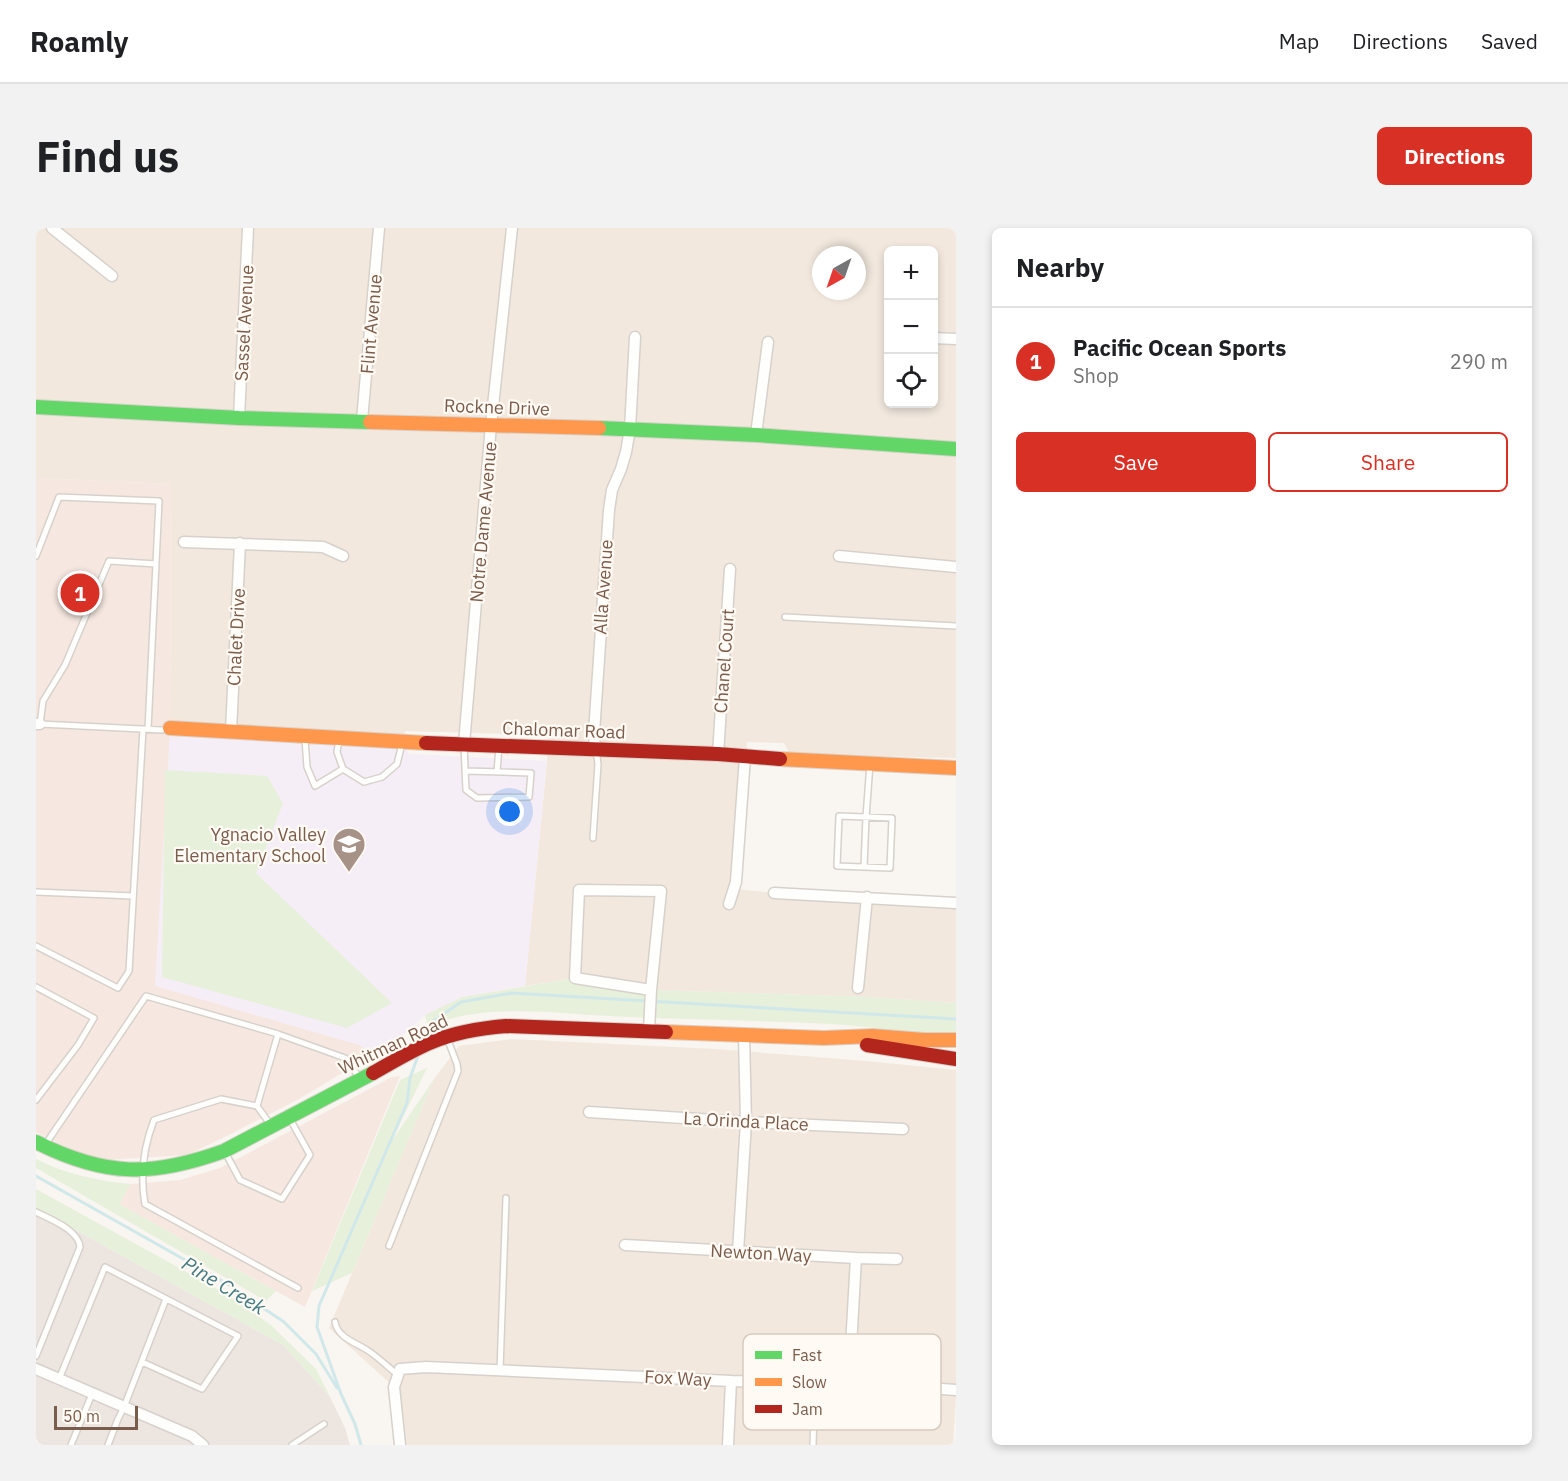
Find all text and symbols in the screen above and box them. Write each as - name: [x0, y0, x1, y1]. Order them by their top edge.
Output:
- text: Roamly: [30, 23, 128, 60]
- text: Map: [1279, 27, 1319, 55]
- text: Directions: [1352, 27, 1448, 55]
- text: Saved: [1481, 27, 1538, 55]
- button: Directions: [1377, 127, 1532, 185]
- text: Find us: [36, 129, 179, 184]
- north arrow: [812, 246, 866, 300]
- map controls: [884, 246, 938, 408]
- button: +: [884, 246, 938, 300]
- text: Nearby: [1016, 250, 1104, 284]
- street label: Sassel Avenue: [229, 264, 259, 382]
- street label: Flint Avenue: [355, 273, 387, 375]
- button: −: [884, 300, 938, 354]
- text: Pacific Ocean Sports: [1073, 333, 1286, 362]
- text: 1: [1030, 348, 1042, 375]
- text: 290 m: [1450, 348, 1508, 375]
- button: locate: [884, 354, 938, 408]
- text: Shop: [1073, 362, 1119, 389]
- street label: Rockne Drive: [444, 394, 550, 420]
- button: Save: [1016, 432, 1256, 492]
- button: Share: [1268, 432, 1508, 492]
- street label: Notre Dame Avenue: [465, 440, 502, 603]
- street label: Alla Avenue: [588, 539, 618, 635]
- pin: 1: [60, 570, 99, 616]
- street label: Chalet Drive: [222, 587, 250, 687]
- street label: Chanel Court: [709, 608, 739, 714]
- street label: Chalomar Road: [502, 716, 626, 744]
- your location: [495, 797, 524, 826]
- place label: Ygnacio Valley Elementary School: [174, 823, 326, 867]
- school or university icon: Ygnacio Valley Elementary School: [331, 826, 367, 873]
- street label: Whitman Road: [335, 1009, 451, 1079]
- street label: La Orinda Place: [683, 1106, 809, 1136]
- street label: Newton Way: [710, 1239, 812, 1267]
- water label: Pine Creek: [177, 1249, 271, 1321]
- legend: [743, 1334, 941, 1430]
- text: Fast: [792, 1345, 822, 1365]
- street label: Fox Way: [644, 1365, 712, 1391]
- text: Slow: [792, 1372, 827, 1392]
- text: Jam: [792, 1399, 823, 1419]
- scale bar: [54, 1403, 138, 1430]
- text: 50 m: [63, 1406, 100, 1426]

